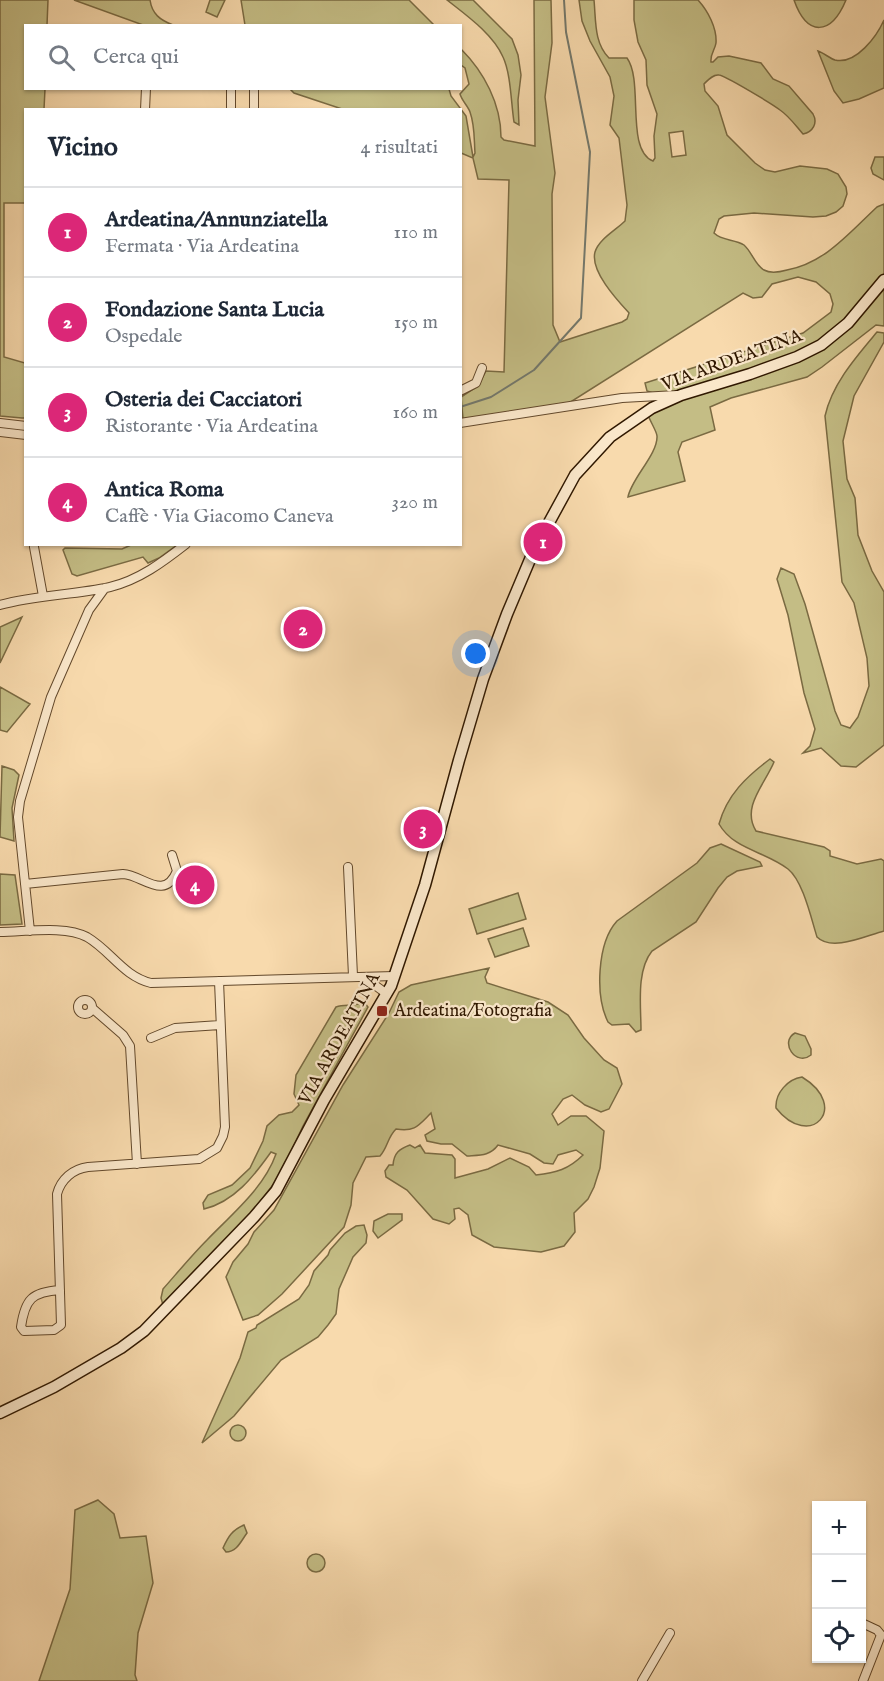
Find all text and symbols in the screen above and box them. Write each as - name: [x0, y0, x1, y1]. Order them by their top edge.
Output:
- search box: [24, 24, 462, 90]
- icon: search: [45, 41, 78, 74]
- text: Cerca qui: [93, 43, 179, 71]
- text: Vicino: [48, 131, 118, 164]
- text: 4 risultati: [361, 135, 438, 160]
- text: Ardeatina/Annunziatella: [105, 206, 328, 234]
- text: 1: [64, 220, 71, 245]
- text: 110 m: [394, 220, 438, 245]
- text: Fermata · Via Ardeatina: [105, 234, 299, 259]
- text: Fondazione Santa Lucia: [105, 296, 324, 324]
- text: 2: [63, 310, 72, 335]
- text: 150 m: [394, 310, 438, 335]
- text: Ospedale: [105, 324, 183, 349]
- street label: VIA ARDEATINA: [658, 325, 806, 397]
- text: Osteria dei Cacciatori: [105, 386, 302, 414]
- text: 3: [64, 400, 71, 425]
- text: 160 m: [392, 400, 438, 425]
- text: Ristorante · Via Ardeatina: [105, 414, 318, 439]
- text: Antica Roma: [105, 476, 224, 504]
- text: 4: [63, 490, 72, 515]
- text: 320 m: [392, 490, 438, 515]
- text: Caffè · Via Giacomo Caneva: [105, 504, 334, 529]
- pin: 1: [524, 520, 562, 564]
- pin: 2: [284, 606, 322, 652]
- your location: [461, 639, 490, 668]
- pin: 3: [404, 806, 442, 852]
- pin: 4: [176, 862, 214, 908]
- street label: VIA ARDEATINA: [294, 968, 386, 1110]
- place label: Ardeatina/Fotografia: [393, 1000, 552, 1023]
- marker: Ardeatina/Fotografia: [375, 1004, 389, 1018]
- map controls: [812, 1501, 866, 1663]
- button: +: [812, 1501, 866, 1555]
- button: −: [812, 1555, 866, 1609]
- button: locate: [812, 1609, 866, 1663]

